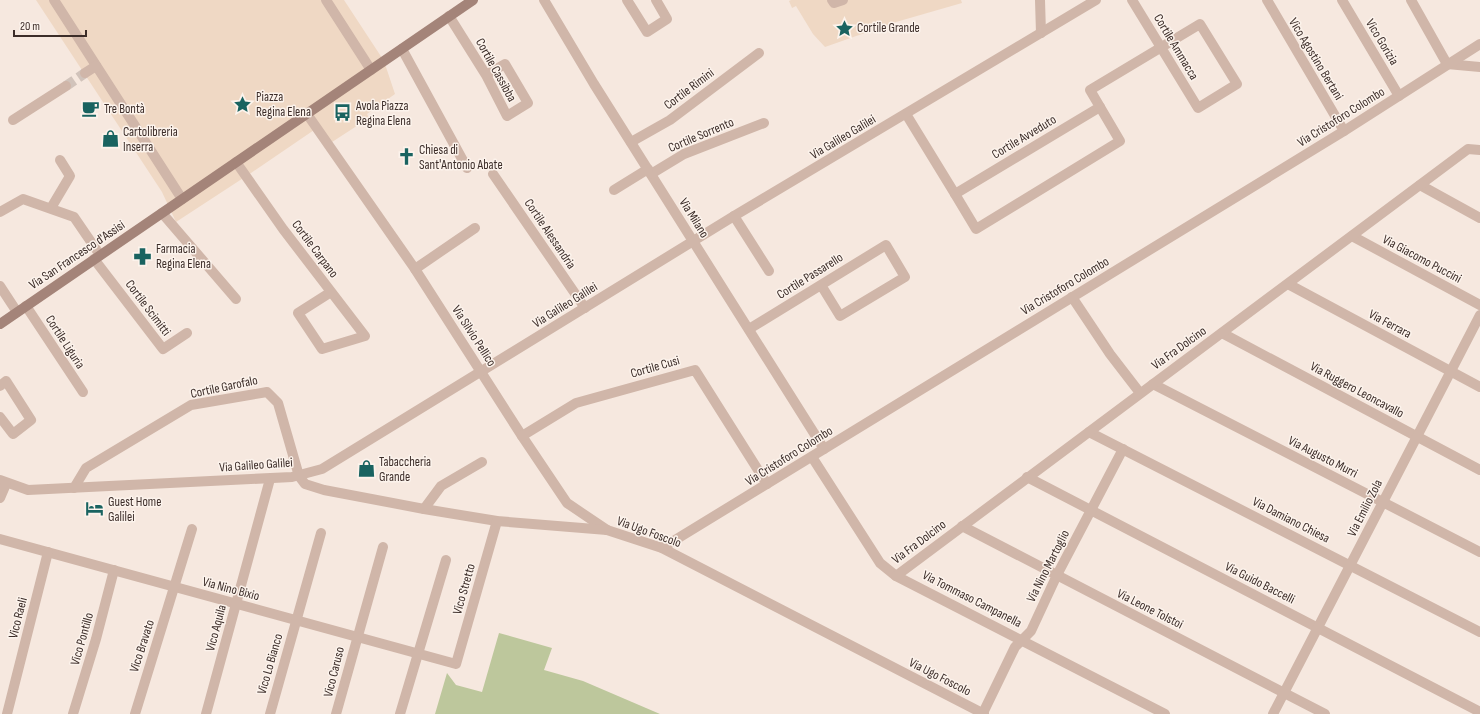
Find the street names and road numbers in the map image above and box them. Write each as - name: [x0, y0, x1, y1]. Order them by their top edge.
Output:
- street label: Cortile Ammacca: [1150, 11, 1202, 83]
- street label: Vico Agostino Bertani: [1285, 15, 1347, 103]
- street label: Vico Gorizia: [1362, 16, 1402, 68]
- street label: Cortile Cassibba: [472, 35, 520, 105]
- street label: Cortile Rimini: [661, 65, 717, 113]
- street label: Via Cristoforo Colombo: [1294, 84, 1388, 150]
- street label: Via Galileo Galilei: [807, 111, 879, 163]
- street label: Cortile Avveduto: [989, 112, 1059, 162]
- street label: Cortile Sorrento: [666, 114, 736, 156]
- street label: Via Milano: [676, 195, 712, 241]
- street label: Cortile Alessandria: [521, 196, 579, 272]
- street label: Via San Francesco d'Assisi: [26, 217, 128, 293]
- street label: Cortile Carpano: [288, 217, 342, 281]
- street label: Via Giacomo Puccini: [1380, 231, 1464, 287]
- street label: Cortile Passarello: [774, 249, 846, 303]
- street label: Via Cristoforo Colombo: [1018, 253, 1112, 319]
- street label: Cortile Scimitti: [122, 277, 174, 339]
- street label: Via Galileo Galilei: [530, 279, 600, 331]
- street label: Via Silvio Pellico: [448, 303, 500, 369]
- street label: Via Ferrara: [1366, 306, 1414, 342]
- street label: Cortile Liguria: [42, 312, 88, 372]
- street label: Via Fra Dolcino: [1149, 323, 1209, 373]
- street label: Cortile Cusi: [629, 352, 681, 382]
- street label: Via Ruggero Leoncavallo: [1307, 358, 1407, 422]
- street label: Cortile Garofalo: [189, 372, 259, 402]
- street label: Via Cristoforo Colombo: [742, 423, 836, 489]
- street label: Via Augusto Murri: [1286, 433, 1360, 481]
- street label: Via Galileo Galilei: [219, 454, 293, 476]
- street label: Via Emilio Zola: [1344, 477, 1386, 539]
- street label: Via Damiano Chiesa: [1250, 494, 1332, 546]
- street label: Via Ugo Foscolo: [615, 513, 683, 551]
- street label: Via Fra Dolcino: [889, 516, 949, 568]
- street label: Via Nino Martoglio: [1023, 527, 1073, 605]
- street label: Via Guido Baccelli: [1222, 559, 1298, 607]
- street label: Vico Stretto: [449, 562, 479, 616]
- street label: Via Tommaso Campanella: [920, 567, 1024, 631]
- street label: Via Nino Bixio: [201, 574, 261, 604]
- street label: Via Leone Tolstoi: [1114, 586, 1186, 632]
- street label: Vico Raeli: [5, 596, 31, 640]
- street label: Vico Aquila: [202, 603, 230, 653]
- street label: Vico Pontillo: [67, 611, 97, 667]
- street label: Vico Bravato: [126, 618, 158, 674]
- street label: Vico Lo Bianco: [254, 632, 286, 696]
- street label: Vico Caruso: [320, 645, 348, 699]
- street label: Via Ugo Foscolo: [906, 655, 974, 699]

